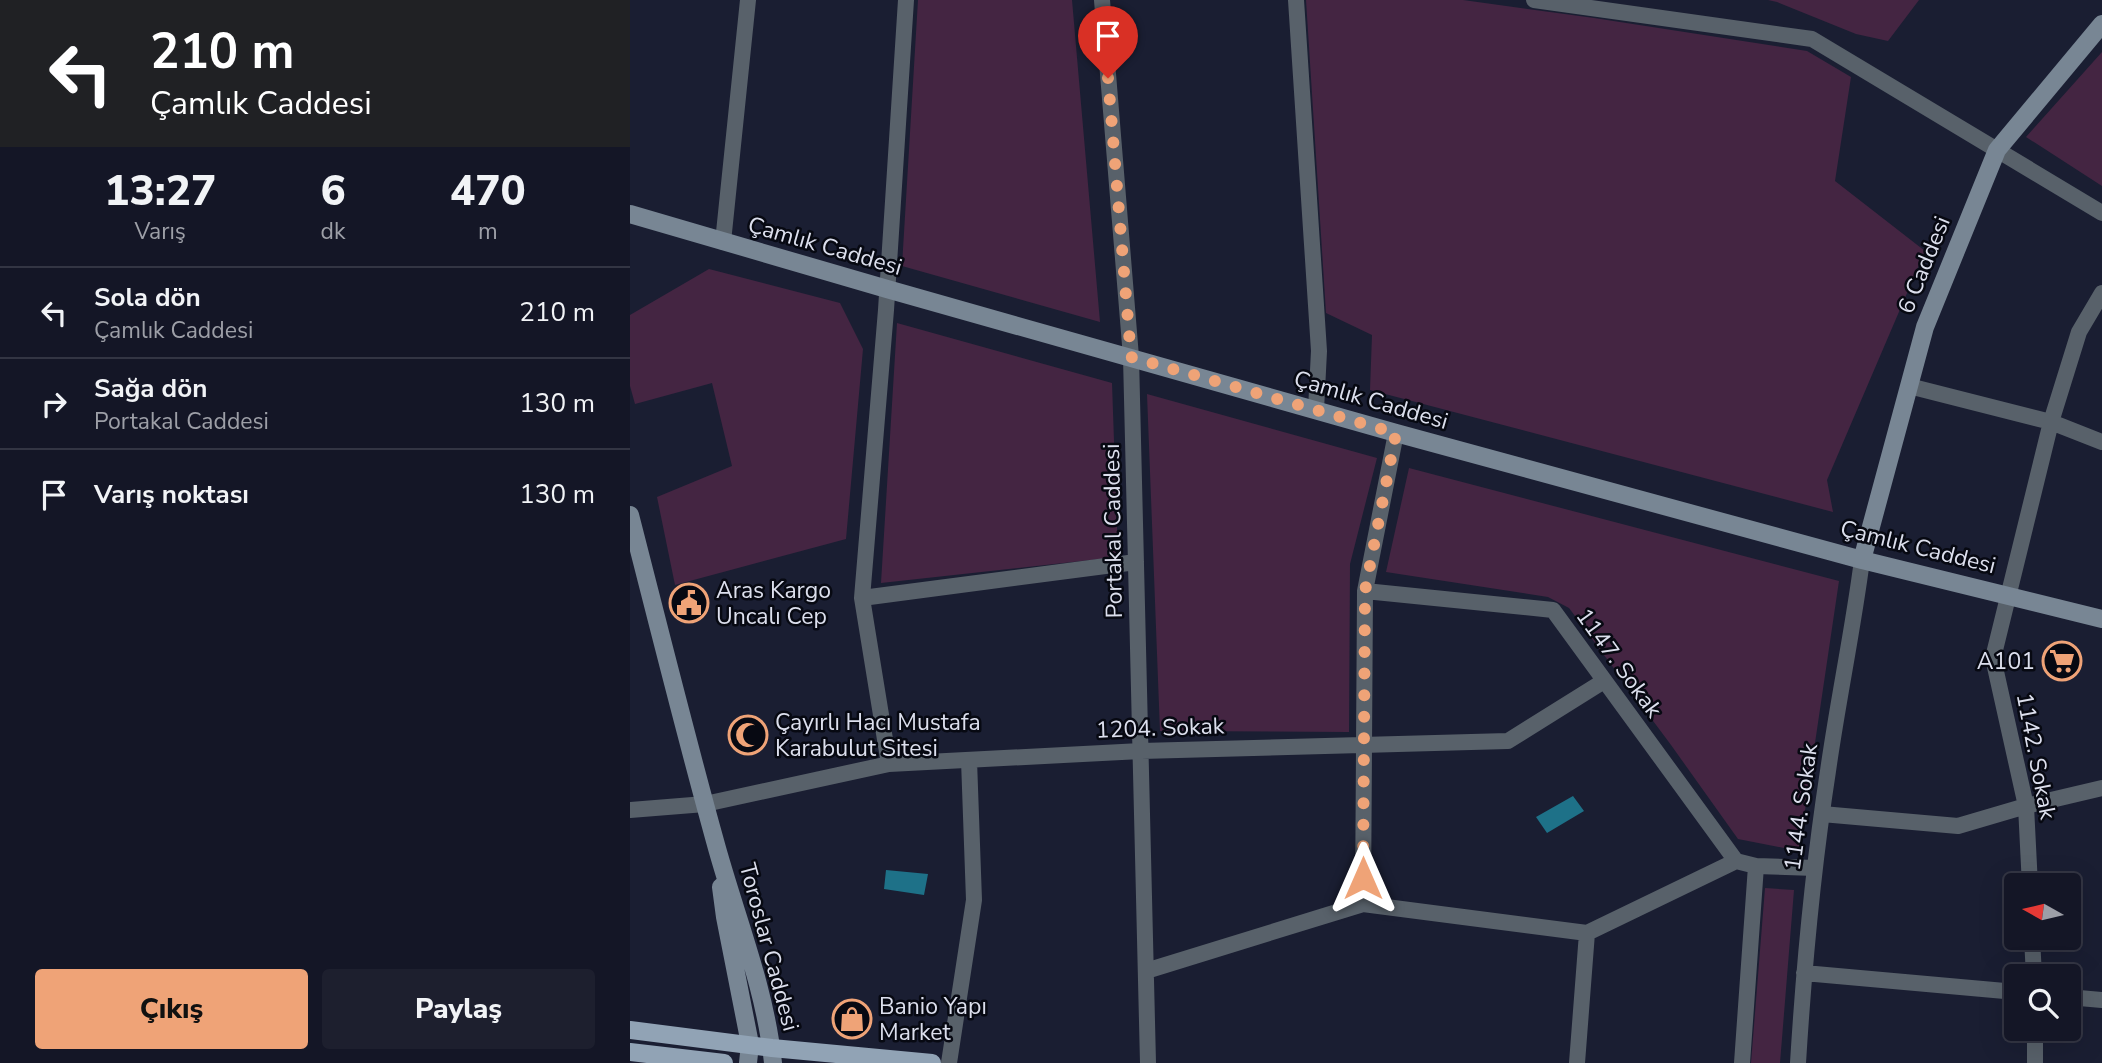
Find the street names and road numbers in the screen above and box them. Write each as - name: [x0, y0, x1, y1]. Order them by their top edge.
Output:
- street label: Çamlık Caddesi: [744, 209, 906, 283]
- street label: 6 Caddesi: [1890, 212, 1958, 318]
- street label: Çamlık Caddesi: [1290, 363, 1452, 437]
- street label: Portakal Caddesi: [1096, 443, 1130, 619]
- street label: Çamlık Caddesi: [1837, 513, 1999, 581]
- street label: 1147. Sokak: [1569, 602, 1670, 724]
- street label: 1142. Sokak: [2009, 690, 2064, 822]
- street label: 1204. Sokak: [1095, 710, 1225, 746]
- street label: 1144. Sokak: [1777, 741, 1825, 873]
- street label: Toroslar Caddesi: [732, 860, 806, 1034]

